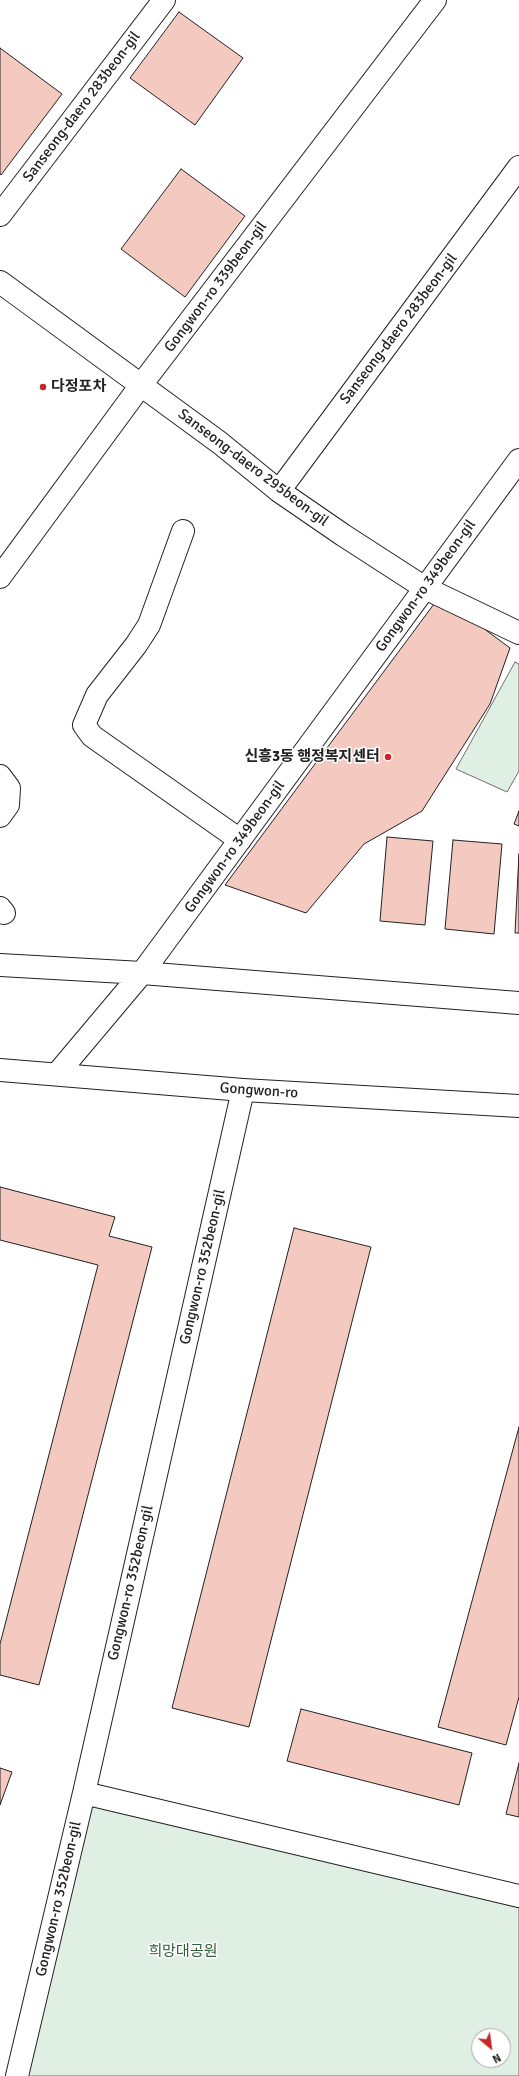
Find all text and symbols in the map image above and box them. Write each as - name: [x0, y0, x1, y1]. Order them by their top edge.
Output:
- street label: Sanseong-daero 283beon-gil: [19, 28, 145, 186]
- street label: Gongwon-ro 339beon-gil: [161, 218, 271, 356]
- street label: Sanseong-daero 283beon-gil: [336, 250, 462, 408]
- place label: 다정포차: [51, 378, 106, 396]
- marker: 다정포차: [38, 382, 48, 392]
- street label: Sanseong-daero 295beon-gil: [174, 405, 332, 531]
- street label: Gongwon-ro 349beon-gil: [372, 516, 480, 656]
- place label: 신흥3동 행정복지센터: [244, 748, 380, 766]
- marker: 신흥3동 행정복지센터: [383, 752, 393, 762]
- street label: Gongwon-ro 349beon-gil: [181, 777, 289, 917]
- street label: Gongwon-ro: [219, 1079, 299, 1103]
- street label: Gongwon-ro 352beon-gil: [176, 1187, 230, 1347]
- street label: Gongwon-ro 352beon-gil: [104, 1503, 158, 1663]
- street label: Gongwon-ro 352beon-gil: [32, 1819, 86, 1979]
- park label: 희망대공원: [149, 1943, 217, 1961]
- north arrow: [471, 2028, 511, 2068]
- text: N: [490, 2051, 503, 2066]

